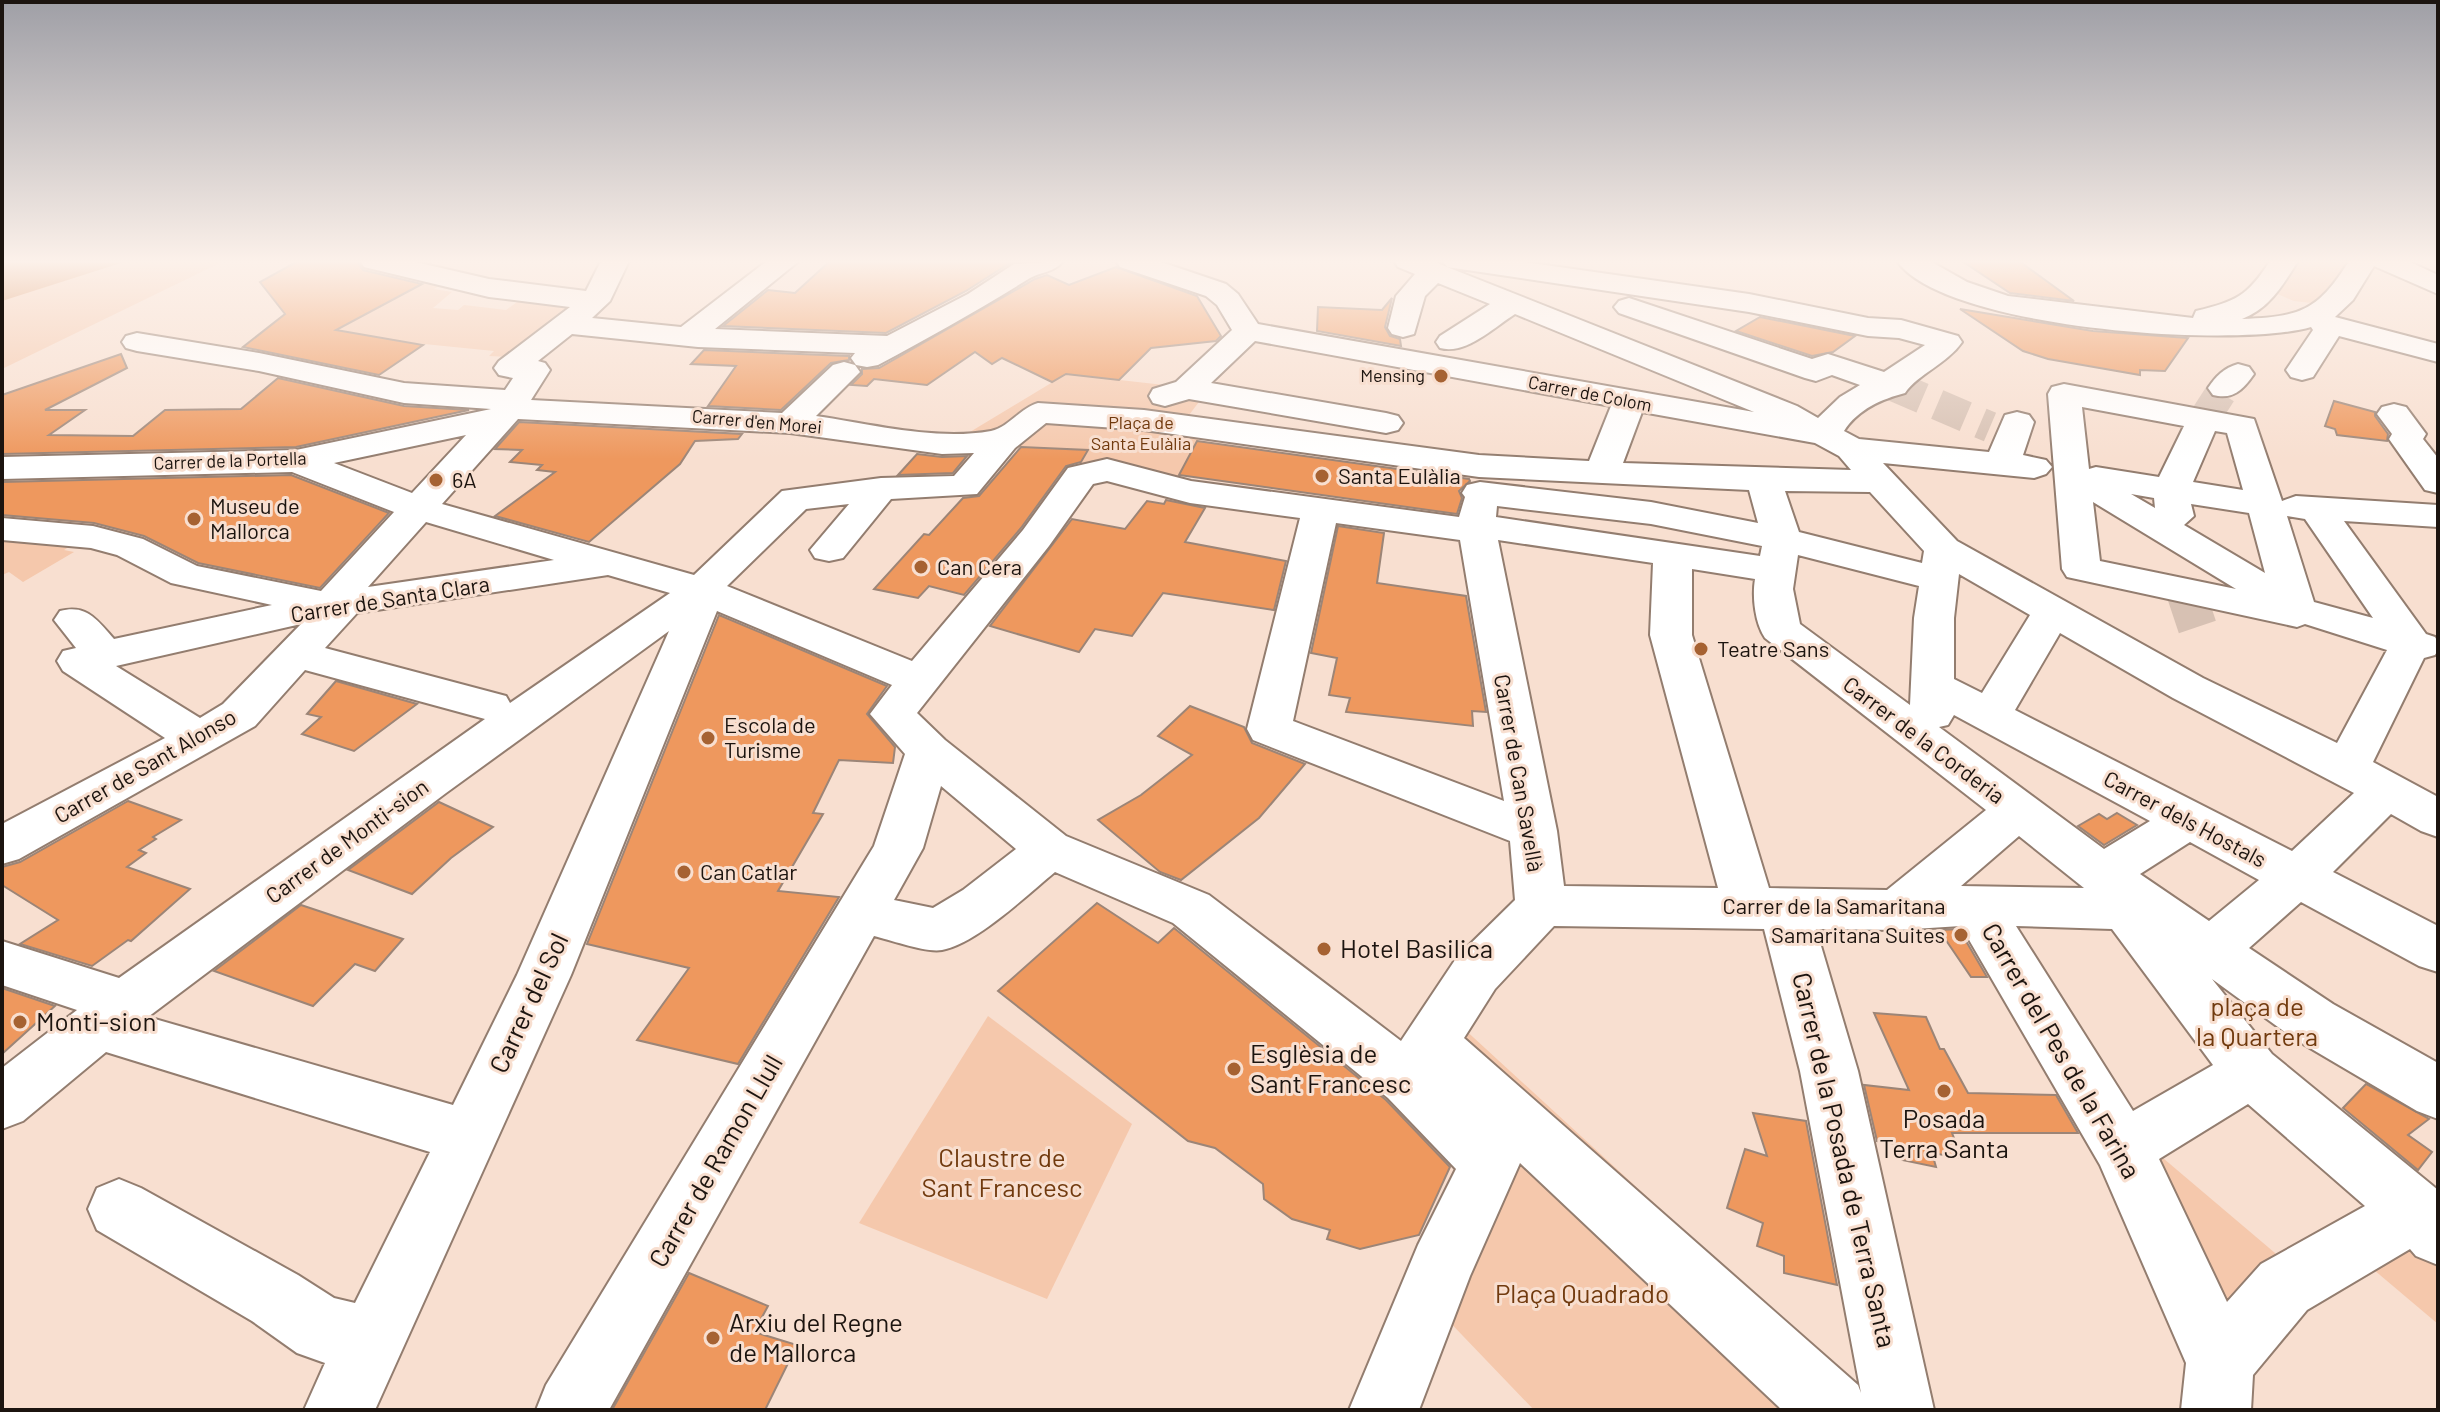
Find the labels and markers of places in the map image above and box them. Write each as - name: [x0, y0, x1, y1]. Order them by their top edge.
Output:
- place label: Mensing: [1360, 364, 1425, 386]
- marker: Mensing: [1432, 367, 1450, 385]
- place label: Santa Eulàlia: [1338, 462, 1461, 488]
- place label: 6A: [452, 466, 477, 492]
- marker: Santa Eulàlia: [1313, 467, 1331, 485]
- marker: 6A: [427, 471, 445, 489]
- place label: Museu de Mallorca: [210, 492, 300, 543]
- marker: Museu de Mallorca: [185, 510, 203, 528]
- place label: Can Cera: [937, 553, 1022, 579]
- marker: Can Cera: [912, 558, 930, 576]
- place label: Teatre Sans: [1717, 635, 1829, 661]
- marker: Teatre Sans: [1692, 640, 1710, 658]
- place label: Escola de Turisme: [724, 711, 816, 762]
- marker: Escola de Turisme: [699, 729, 717, 747]
- place label: Can Catlar: [700, 858, 797, 884]
- marker: Can Catlar: [675, 863, 693, 881]
- place label: Samaritana Suites: [1771, 921, 1945, 947]
- marker: Samaritana Suites: [1952, 926, 1970, 944]
- place label: Hotel Basilica: [1340, 932, 1493, 963]
- marker: Hotel Basilica: [1315, 940, 1333, 958]
- place label: Monti-sion: [36, 1005, 156, 1036]
- marker: Monti-sion: [11, 1013, 29, 1031]
- place label: Esglèsia de Sant Francesc: [1250, 1037, 1411, 1098]
- marker: Esglèsia de Sant Francesc: [1225, 1060, 1243, 1078]
- marker: Posada Terra Santa: [1935, 1082, 1953, 1100]
- place label: Posada Terra Santa: [1879, 1102, 2009, 1163]
- place label: Arxiu del Regne de Mallorca: [729, 1306, 903, 1367]
- marker: Arxiu del Regne de Mallorca: [704, 1329, 722, 1347]

